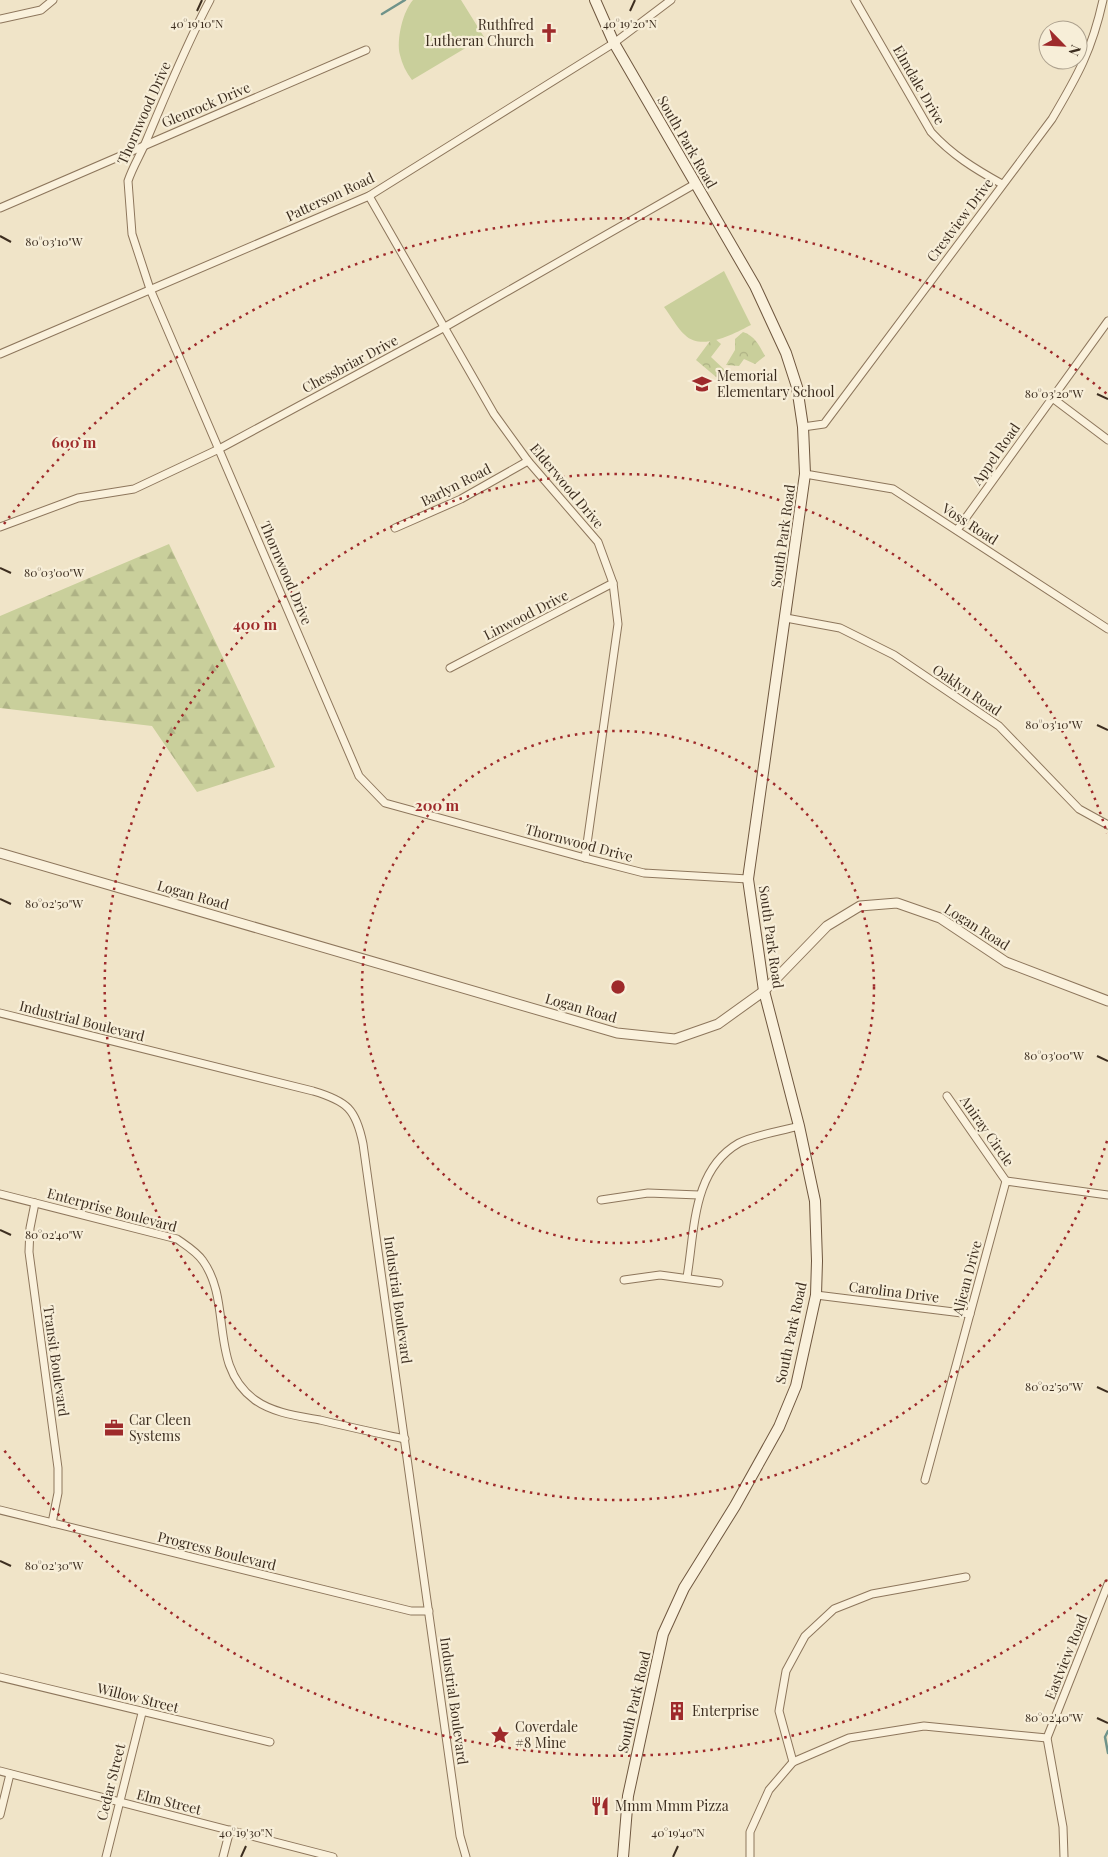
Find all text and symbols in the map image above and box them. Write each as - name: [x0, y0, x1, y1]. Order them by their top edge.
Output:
- text: 40°19'10"N: [171, 15, 224, 31]
- place label: Ruthfred Lutheran Church: [425, 15, 535, 50]
- text: 40°19'20"N: [603, 15, 658, 31]
- north arrow: [1038, 20, 1088, 70]
- church icon: Ruthfred Lutheran Church: [538, 22, 560, 44]
- street label: Elmdale Drive: [889, 42, 950, 128]
- text: N: [1065, 42, 1086, 59]
- street label: Thornwood Drive: [112, 58, 175, 167]
- street label: Glenrock Drive: [158, 77, 253, 132]
- street label: South Park Road: [653, 92, 722, 191]
- street label: Patterson Road: [283, 168, 377, 225]
- street label: Crestview Drive: [922, 174, 997, 265]
- text: 80°03'10"W: [25, 233, 83, 249]
- street label: Chessbriar Drive: [298, 330, 401, 397]
- place label: Memorial Elementary School: [717, 366, 835, 401]
- school or university icon: Memorial Elementary School: [691, 373, 713, 395]
- text: 80°03'20"W: [1025, 385, 1083, 401]
- street label: Appel Road: [967, 419, 1024, 489]
- text: 600 m: [52, 432, 97, 452]
- street label: Elderwood Drive: [526, 439, 609, 532]
- street label: Barlyn Road: [417, 459, 494, 510]
- street label: South Park Road: [766, 483, 799, 589]
- street label: Voss Road: [938, 498, 1002, 549]
- street label: Thornwood Drive: [256, 518, 317, 628]
- text: 80°03'00"W: [24, 564, 84, 580]
- street label: Linwood Drive: [480, 585, 571, 644]
- text: 400 m: [233, 614, 278, 634]
- street label: Oaklyn Road: [929, 660, 1006, 720]
- text: 80°03'10"W: [1025, 716, 1083, 732]
- text: 200 m: [415, 795, 460, 815]
- street label: Thornwood Drive: [523, 819, 635, 866]
- street label: Logan Road: [155, 875, 231, 914]
- street label: South Park Road: [755, 884, 788, 990]
- text: 80°02'50"W: [25, 895, 83, 911]
- street label: Logan Road: [941, 899, 1014, 954]
- centre of rings: [609, 978, 627, 996]
- street label: Logan Road: [543, 988, 619, 1027]
- street label: Industrial Boulevard: [17, 996, 147, 1045]
- text: 80°03'00"W: [1024, 1047, 1084, 1063]
- street label: Aniray Circle: [956, 1091, 1019, 1170]
- street label: Enterprise Boulevard: [45, 1183, 179, 1236]
- text: 80°02'40"W: [25, 1226, 83, 1242]
- street label: Industrial Boulevard: [380, 1235, 417, 1365]
- street label: Aljean Drive: [947, 1238, 986, 1318]
- street label: Carolina Drive: [848, 1277, 940, 1306]
- street label: South Park Road: [770, 1280, 811, 1386]
- street label: Transit Boulevard: [39, 1304, 74, 1418]
- text: 80°02'50"W: [1025, 1378, 1083, 1394]
- place label: Car Cleen Systems: [129, 1410, 192, 1445]
- office icon: Car Cleen Systems: [103, 1417, 125, 1439]
- street label: Progress Boulevard: [156, 1527, 278, 1574]
- text: 80°02'30"W: [25, 1557, 83, 1573]
- street label: Eastview Road: [1040, 1611, 1091, 1702]
- street label: Industrial Boulevard: [436, 1636, 473, 1766]
- street label: South Park Road: [613, 1649, 654, 1755]
- street label: Willow Street: [94, 1678, 182, 1717]
- building icon: Enterprise: [666, 1700, 688, 1722]
- place label: Enterprise: [692, 1701, 759, 1720]
- text: 80°02'40"W: [1025, 1709, 1083, 1725]
- place label: Coverdale #8 Mine: [515, 1717, 578, 1752]
- place icon: Coverdale #8 Mine: [489, 1724, 511, 1746]
- street label: Cedar Street: [92, 1740, 130, 1822]
- street label: Elm Street: [135, 1784, 204, 1819]
- restaurant icon: Mmm Mmm Pizza: [589, 1795, 611, 1817]
- place label: Mmm Mmm Pizza: [615, 1796, 729, 1815]
- text: 40°19'30"N: [219, 1824, 273, 1840]
- text: 40°19'40"N: [651, 1824, 705, 1840]

